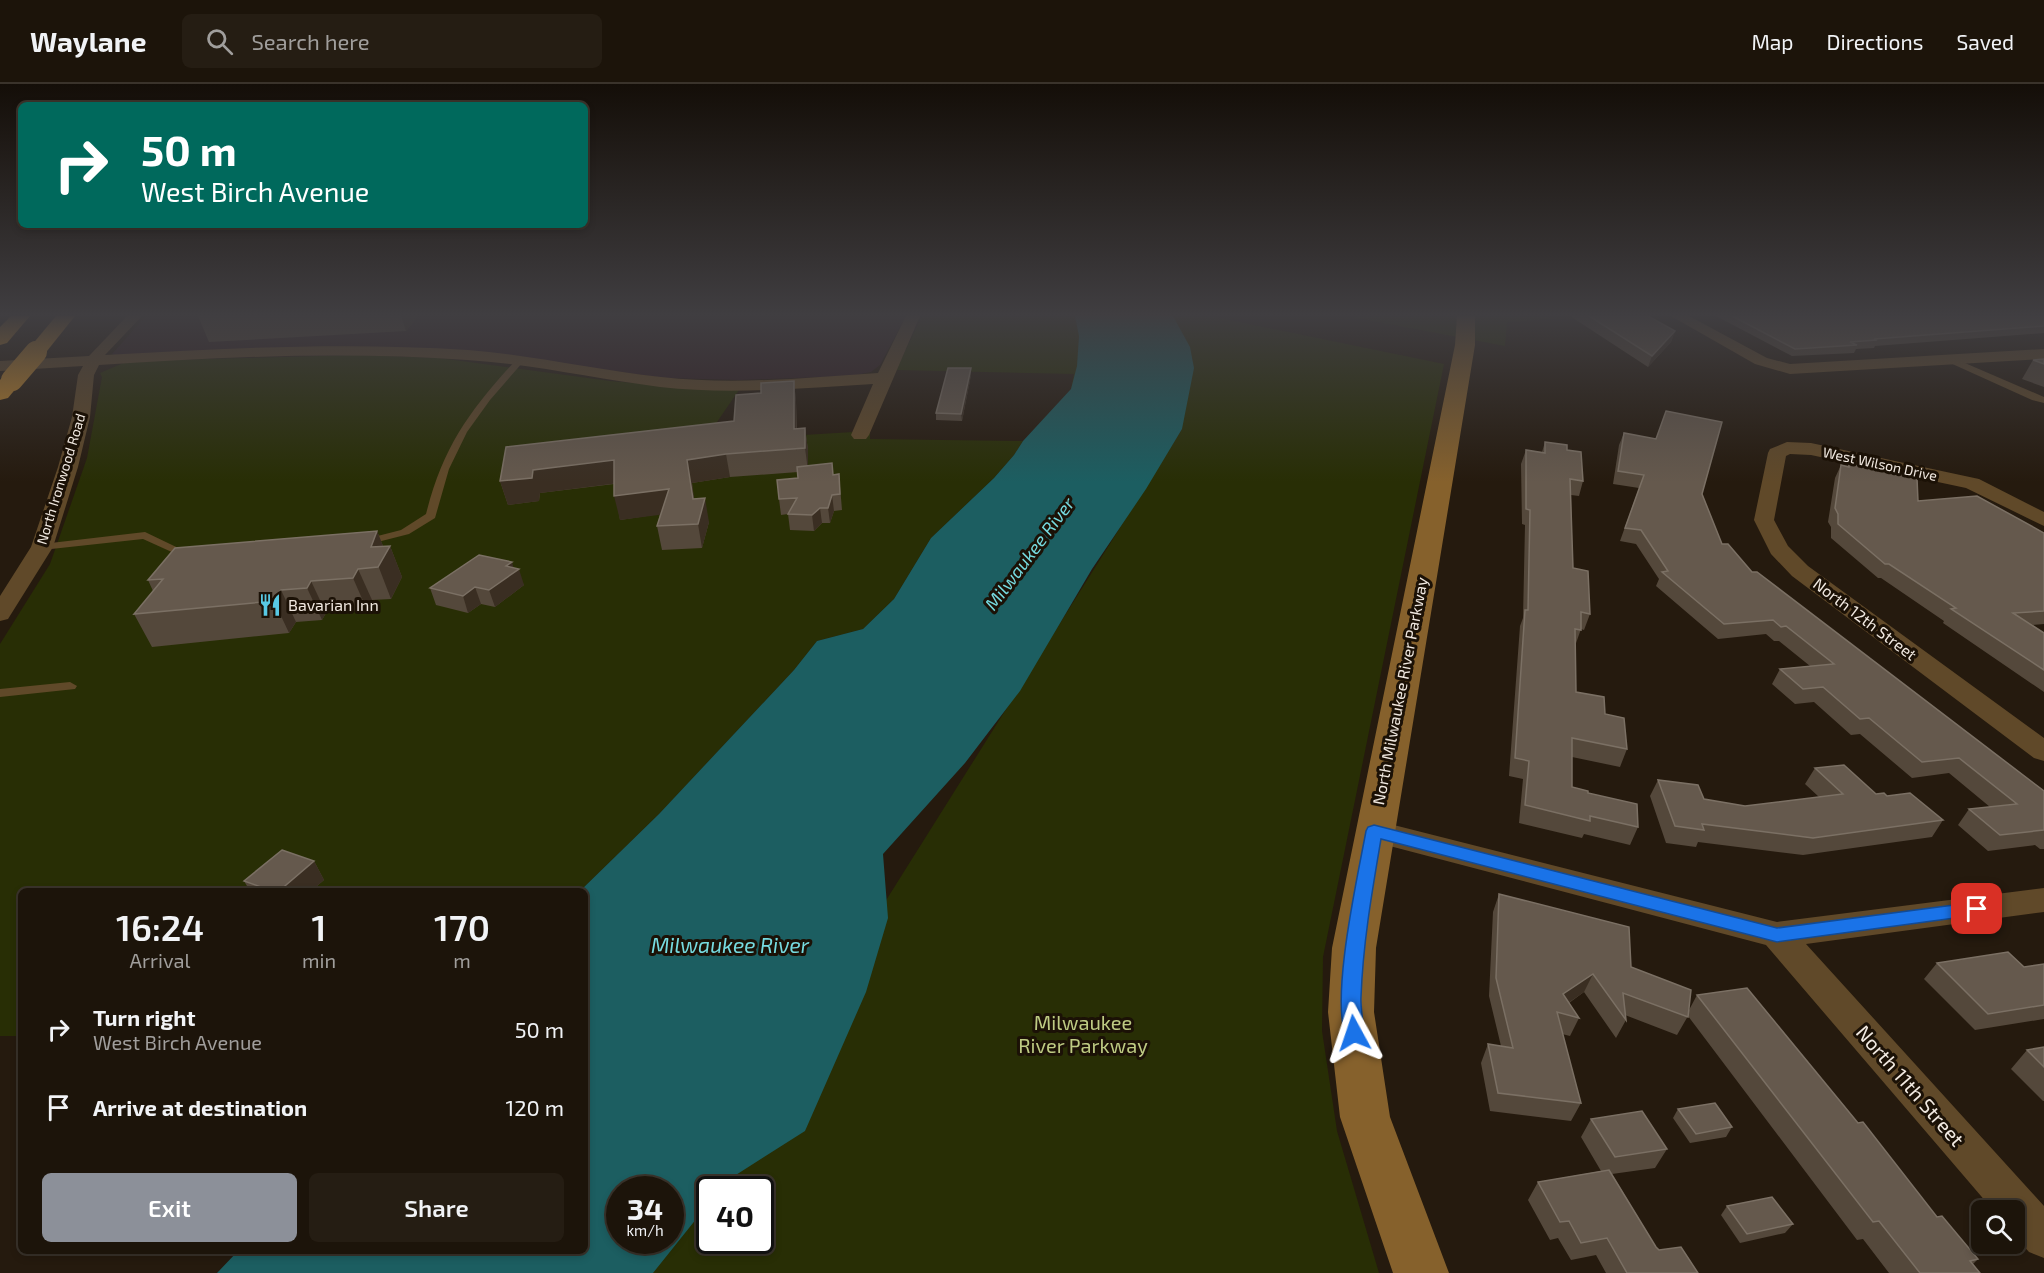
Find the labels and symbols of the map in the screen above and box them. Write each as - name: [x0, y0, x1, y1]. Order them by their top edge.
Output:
- street label: North Ironwood Road: [33, 411, 89, 546]
- street label: West Wilson Drive: [1821, 443, 1939, 484]
- water label: Milwaukee River: [980, 492, 1079, 614]
- street label: North 12th Street: [1810, 574, 1921, 664]
- street label: North Milwaukee River Parkway: [1368, 575, 1431, 806]
- restaurant icon: Bavarian Inn: [257, 592, 283, 618]
- place label: Bavarian Inn: [288, 595, 379, 614]
- pin: [1951, 883, 2002, 934]
- water label: Milwaukee River: [651, 932, 810, 957]
- position arrow: [1322, 1001, 1386, 1065]
- park label: Milwaukee River Parkway: [1018, 1010, 1148, 1057]
- street label: North 11th Street: [1852, 1020, 1970, 1151]
- speed limit sign: 40: [696, 1176, 774, 1254]

